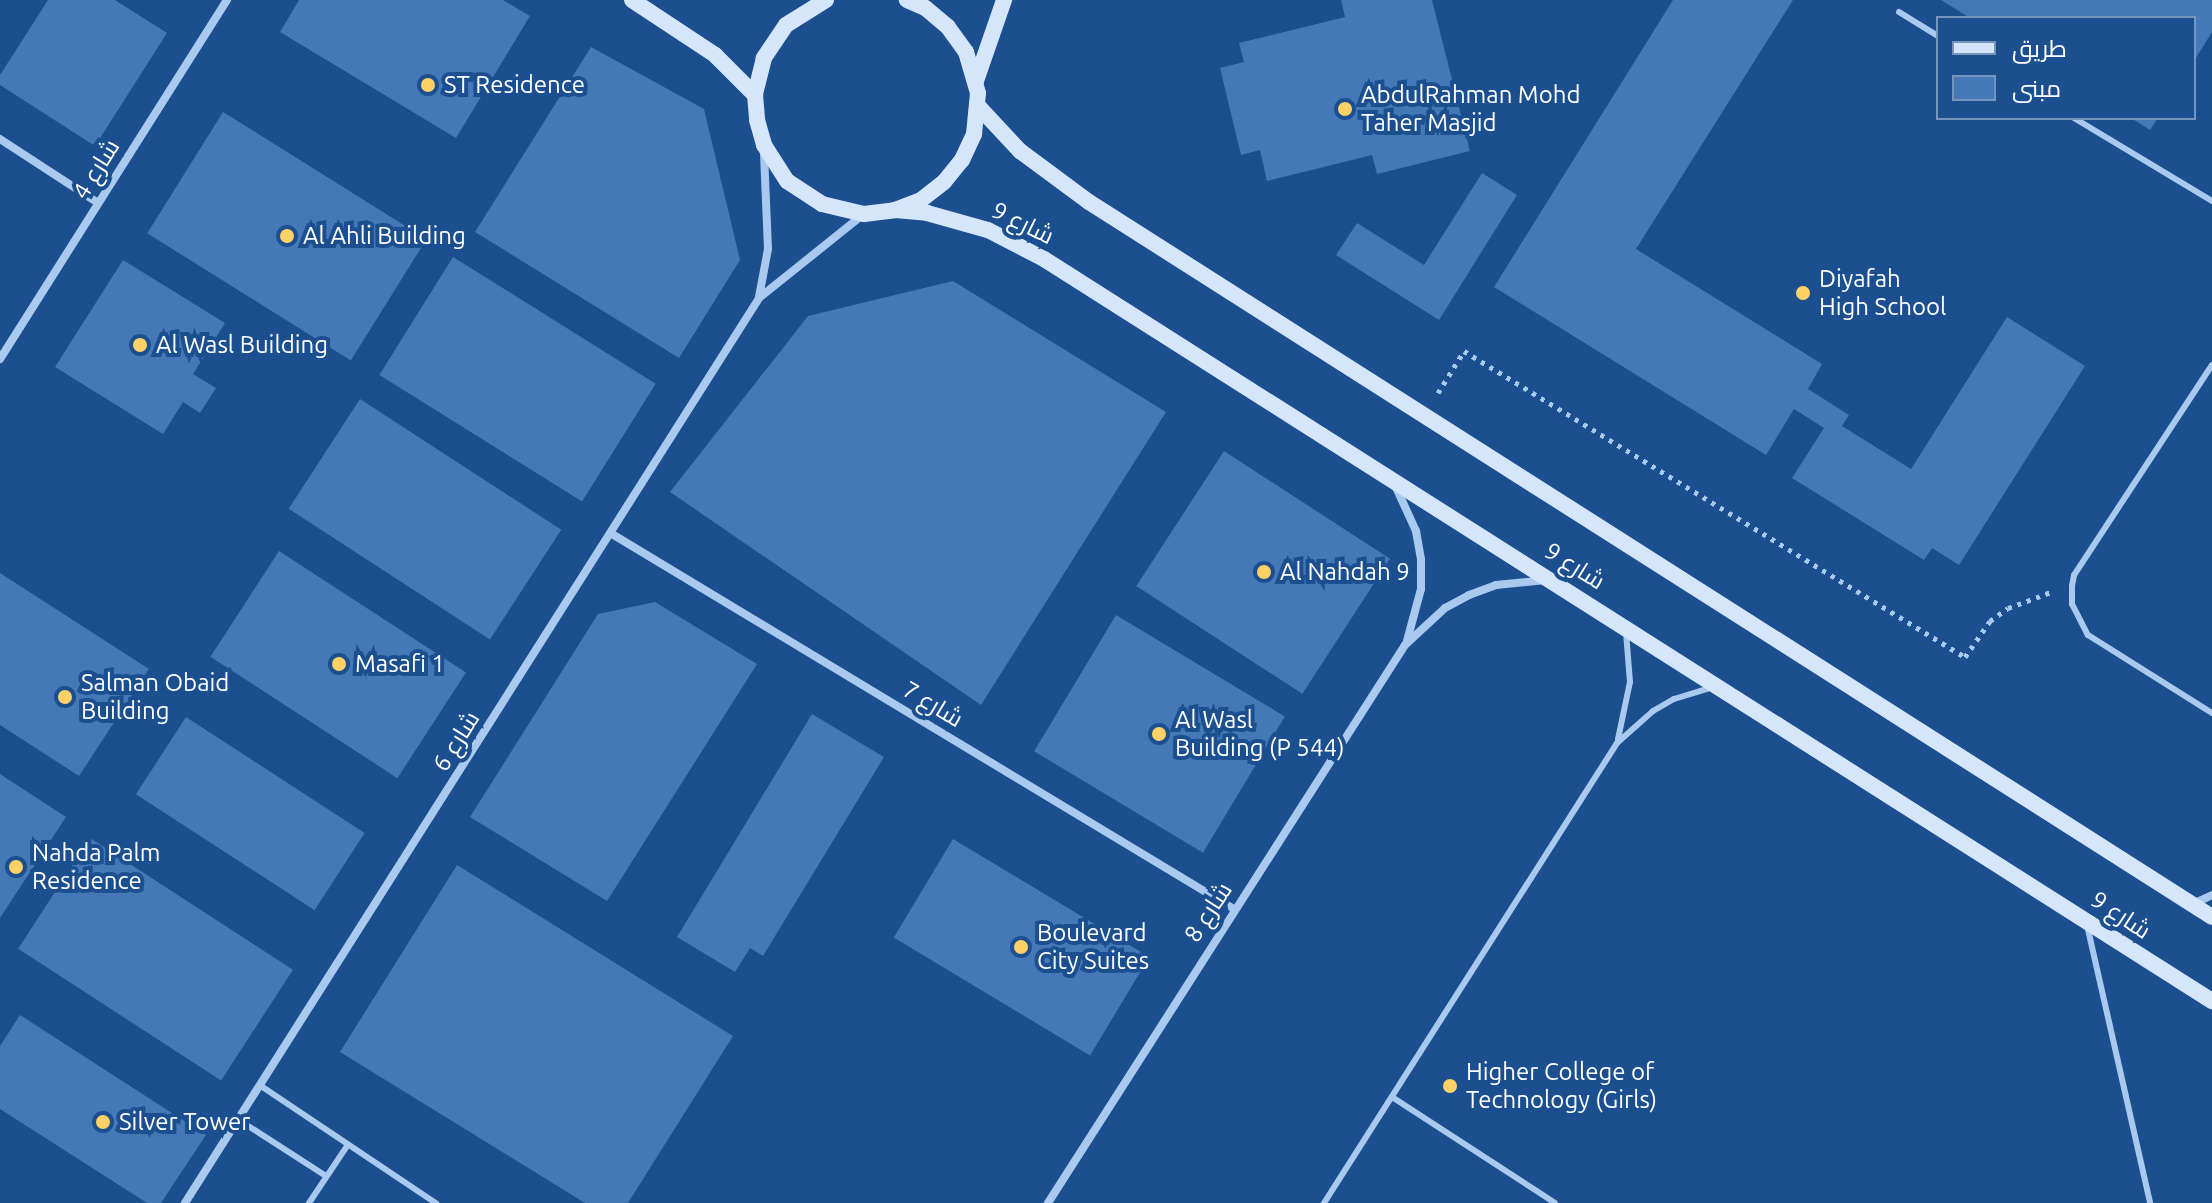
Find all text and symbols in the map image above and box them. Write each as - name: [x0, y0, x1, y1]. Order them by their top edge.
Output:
- legend: [1936, 16, 2196, 120]
- text: طريق: [2012, 35, 2067, 62]
- place label: ST Residence: [444, 71, 585, 99]
- text: مبنى: [2012, 75, 2061, 102]
- marker: ST Residence: [419, 76, 437, 94]
- place label: AbdulRahman Mohd Taher Masjid: [1361, 81, 1581, 137]
- marker: AbdulRahman Mohd Taher Masjid: [1336, 100, 1354, 118]
- street label: شارع 4: [66, 134, 126, 204]
- street label: شارع 9: [987, 196, 1059, 250]
- place label: Al Ahli Building: [303, 222, 466, 250]
- marker: Al Ahli Building: [278, 227, 296, 245]
- place label: Diyafah High School: [1819, 265, 1946, 321]
- marker: Diyafah High School: [1794, 284, 1812, 302]
- place label: Al Wasl Building: [156, 331, 328, 359]
- marker: Al Wasl Building: [131, 336, 149, 354]
- street label: شارع 9: [1540, 536, 1610, 596]
- place label: Al Nahdah 9: [1280, 558, 1410, 586]
- marker: Al Nahdah 9: [1255, 563, 1273, 581]
- place label: Masafi 1: [355, 650, 445, 678]
- marker: Masafi 1: [330, 655, 348, 673]
- place label: Salman Obaid Building: [81, 669, 229, 725]
- street label: شارع 7: [898, 675, 968, 733]
- marker: Salman Obaid Building: [56, 688, 74, 706]
- street label: شارع 6: [426, 706, 486, 776]
- place label: Al Wasl Building (P 544): [1175, 706, 1345, 762]
- marker: Al Wasl Building (P 544): [1150, 725, 1168, 743]
- place label: Nahda Palm Residence: [32, 839, 161, 895]
- marker: Nahda Palm Residence: [7, 858, 25, 876]
- street label: شارع 8: [1178, 877, 1238, 947]
- street label: شارع 9: [2086, 885, 2156, 945]
- place label: Boulevard City Suites: [1037, 919, 1149, 975]
- marker: Boulevard City Suites: [1012, 938, 1030, 956]
- place label: Higher College of Technology (Girls): [1466, 1058, 1657, 1114]
- marker: Higher College of Technology (Girls): [1441, 1077, 1459, 1095]
- place label: Silver Tower: [119, 1108, 250, 1136]
- marker: Silver Tower: [94, 1113, 112, 1131]

